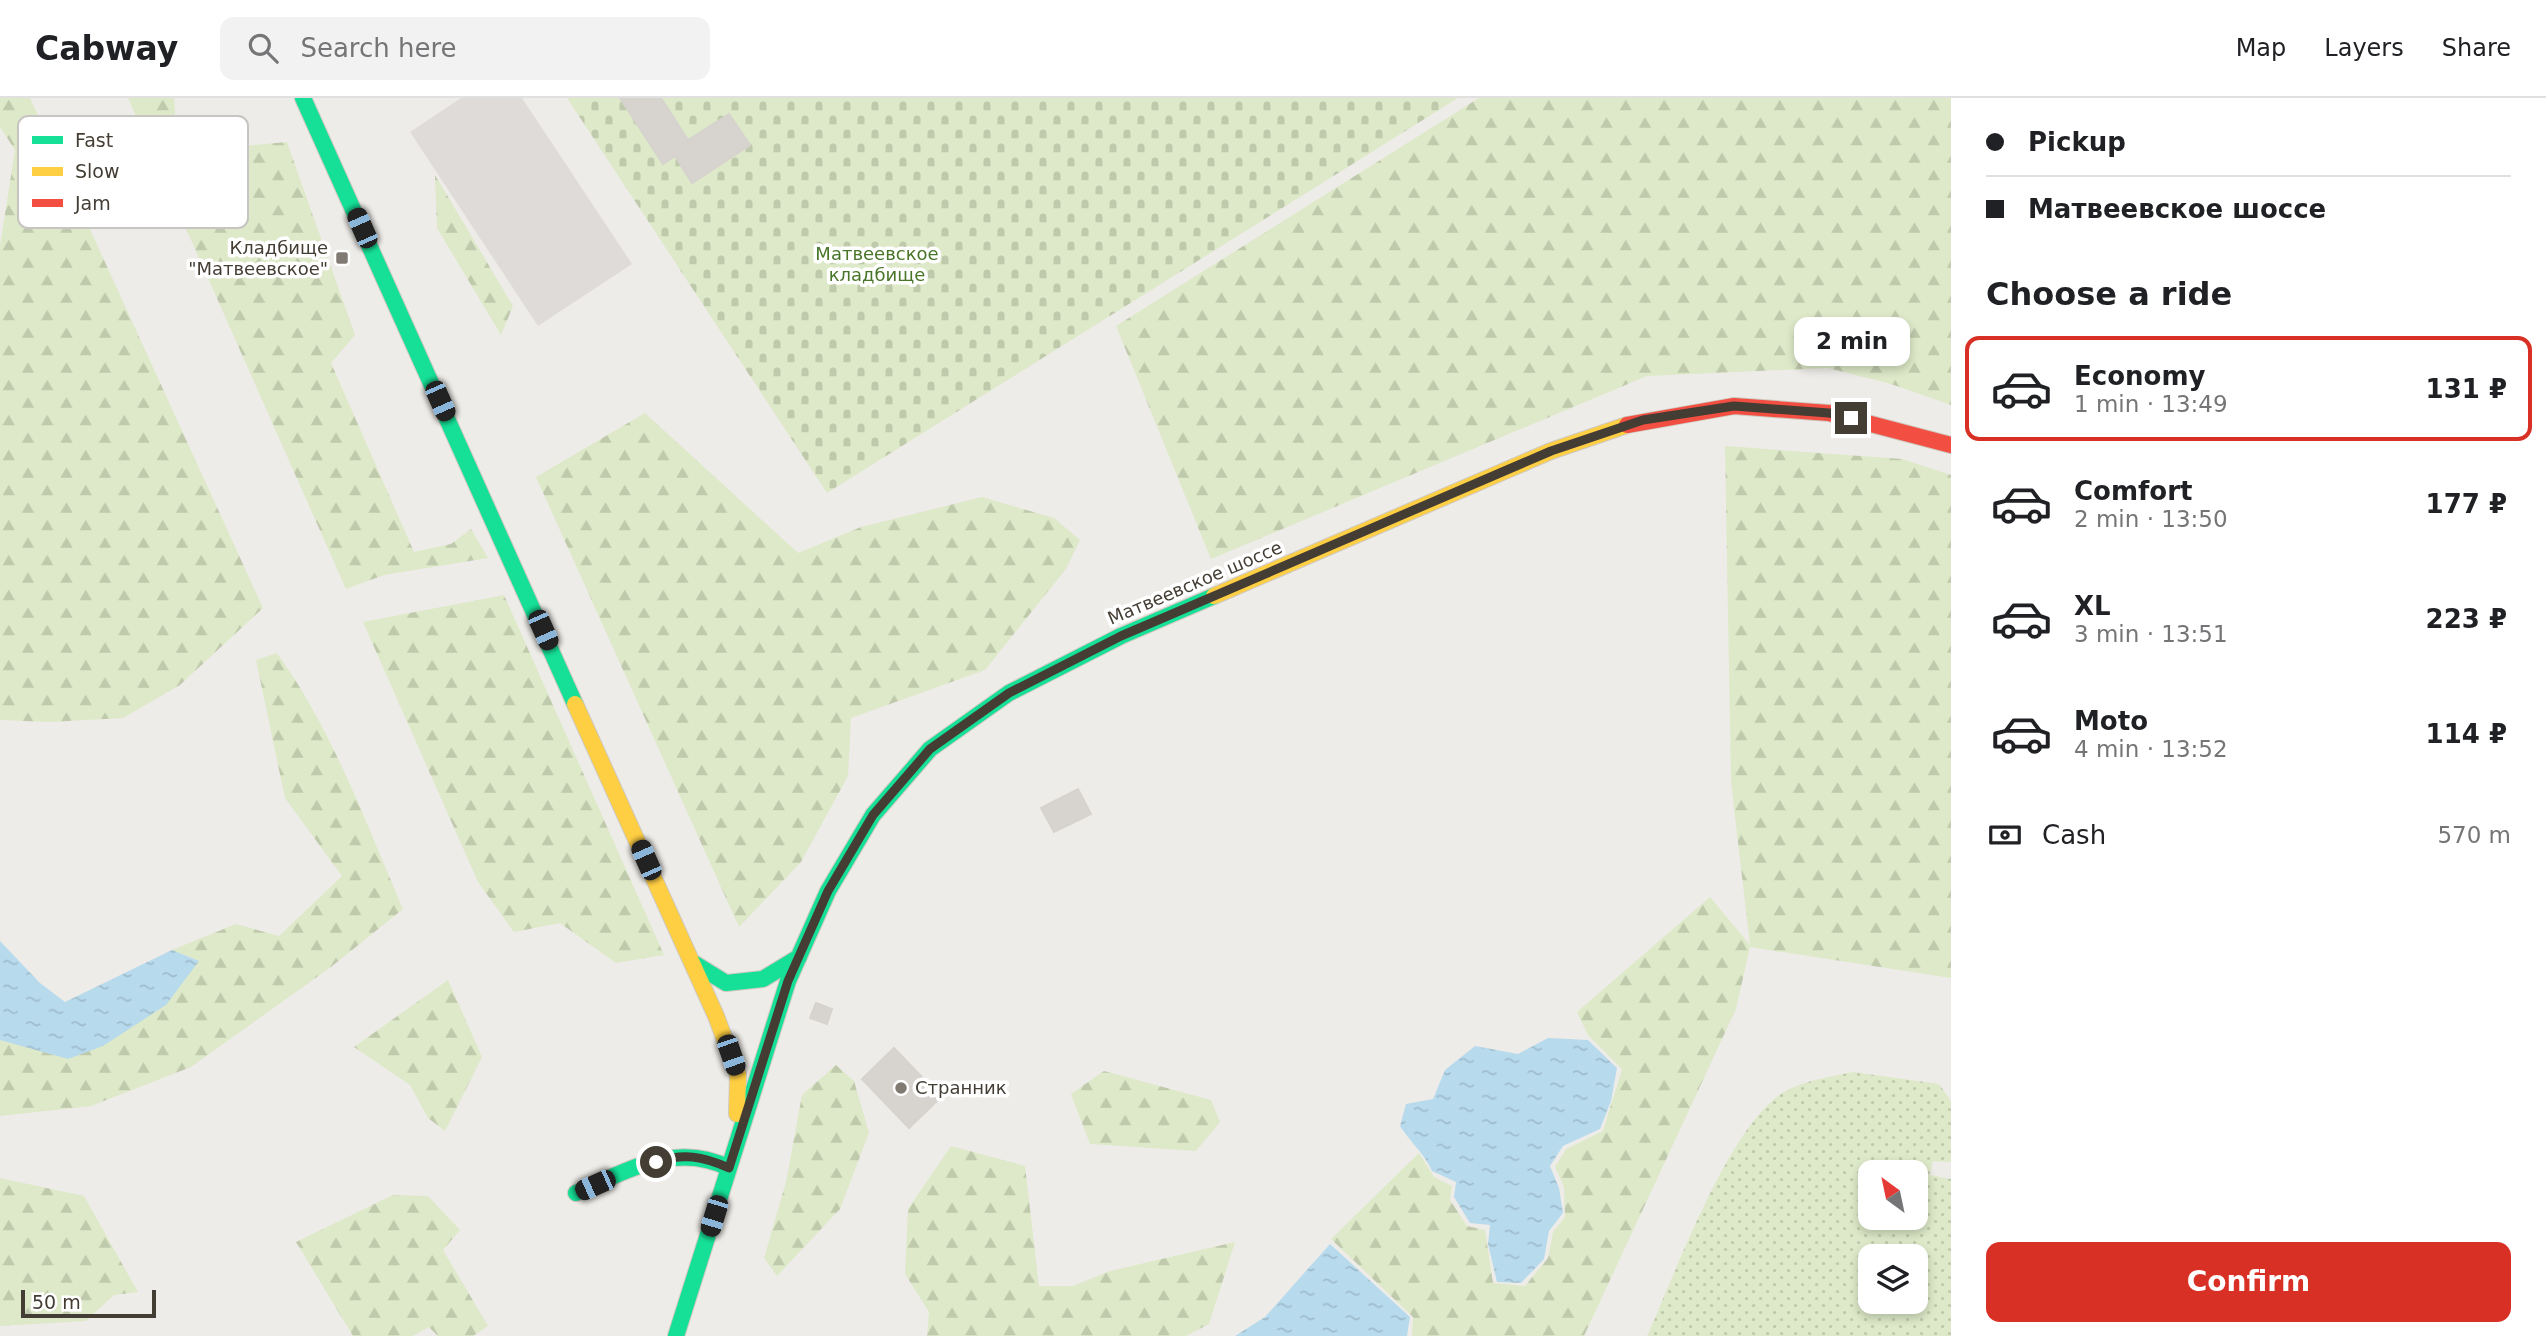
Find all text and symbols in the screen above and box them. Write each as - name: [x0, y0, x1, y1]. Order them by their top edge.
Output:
- search box: [220, 17, 710, 80]
- text: Cabway: [35, 29, 178, 68]
- icon: search: [244, 29, 282, 67]
- text: Search here: [300, 33, 457, 63]
- text: Map: [2236, 34, 2286, 62]
- text: Layers: [2324, 34, 2404, 62]
- text: Share: [2442, 34, 2511, 62]
- legend: [18, 116, 248, 228]
- text: Pickup: [2028, 127, 2126, 157]
- text: Fast: [75, 129, 113, 151]
- text: Slow: [75, 160, 120, 182]
- text: Jam: [74, 192, 111, 214]
- text: Матвеевское шоссе: [2028, 194, 2326, 224]
- car: [344, 205, 381, 251]
- place label: Кладбище "Матвеевское": [188, 237, 328, 279]
- park label: Матвеевское кладбище: [815, 243, 939, 285]
- marker: Кладбище "Матвеевское": [334, 250, 350, 266]
- text: Choose a ride: [1986, 275, 2232, 313]
- callout: 2 min: [1793, 316, 1909, 366]
- text: 2 min: [1816, 328, 1888, 354]
- icon: car: [1990, 357, 2053, 420]
- text: Economy: [2074, 361, 2205, 391]
- text: 131 ₽: [2426, 374, 2507, 404]
- car: [422, 378, 459, 424]
- text: 1 min · 13:49: [2074, 391, 2228, 417]
- route end: [1835, 402, 1867, 434]
- icon: car: [1990, 472, 2053, 535]
- text: Comfort: [2074, 476, 2192, 506]
- text: 177 ₽: [2426, 489, 2507, 519]
- text: 2 min · 13:50: [2074, 506, 2228, 532]
- street label: Матвеевское шоссе: [1104, 536, 1285, 629]
- icon: car: [1990, 587, 2053, 650]
- text: XL: [2074, 591, 2111, 621]
- text: 223 ₽: [2426, 604, 2507, 634]
- car: [525, 607, 562, 653]
- text: 3 min · 13:51: [2074, 621, 2228, 647]
- icon: car: [1990, 702, 2053, 765]
- text: Moto: [2074, 706, 2148, 736]
- text: 114 ₽: [2426, 719, 2507, 749]
- text: 4 min · 13:52: [2074, 736, 2228, 762]
- icon: cash: [1986, 816, 2024, 854]
- text: Cash: [2042, 820, 2106, 850]
- text: 570 m: [2437, 822, 2511, 848]
- car: [628, 837, 665, 883]
- car: [715, 1032, 748, 1078]
- place label: Странник: [915, 1077, 1007, 1098]
- marker: Странник: [893, 1080, 909, 1096]
- route start: [640, 1146, 672, 1178]
- north arrow: [1858, 1160, 1928, 1230]
- map controls: [1858, 1160, 1928, 1314]
- car: [572, 1167, 619, 1203]
- car: [698, 1193, 731, 1239]
- button: Confirm: [1986, 1242, 2511, 1322]
- button: layers: [1858, 1244, 1928, 1314]
- scale bar: [21, 1287, 156, 1319]
- text: 50 m: [32, 1291, 81, 1313]

